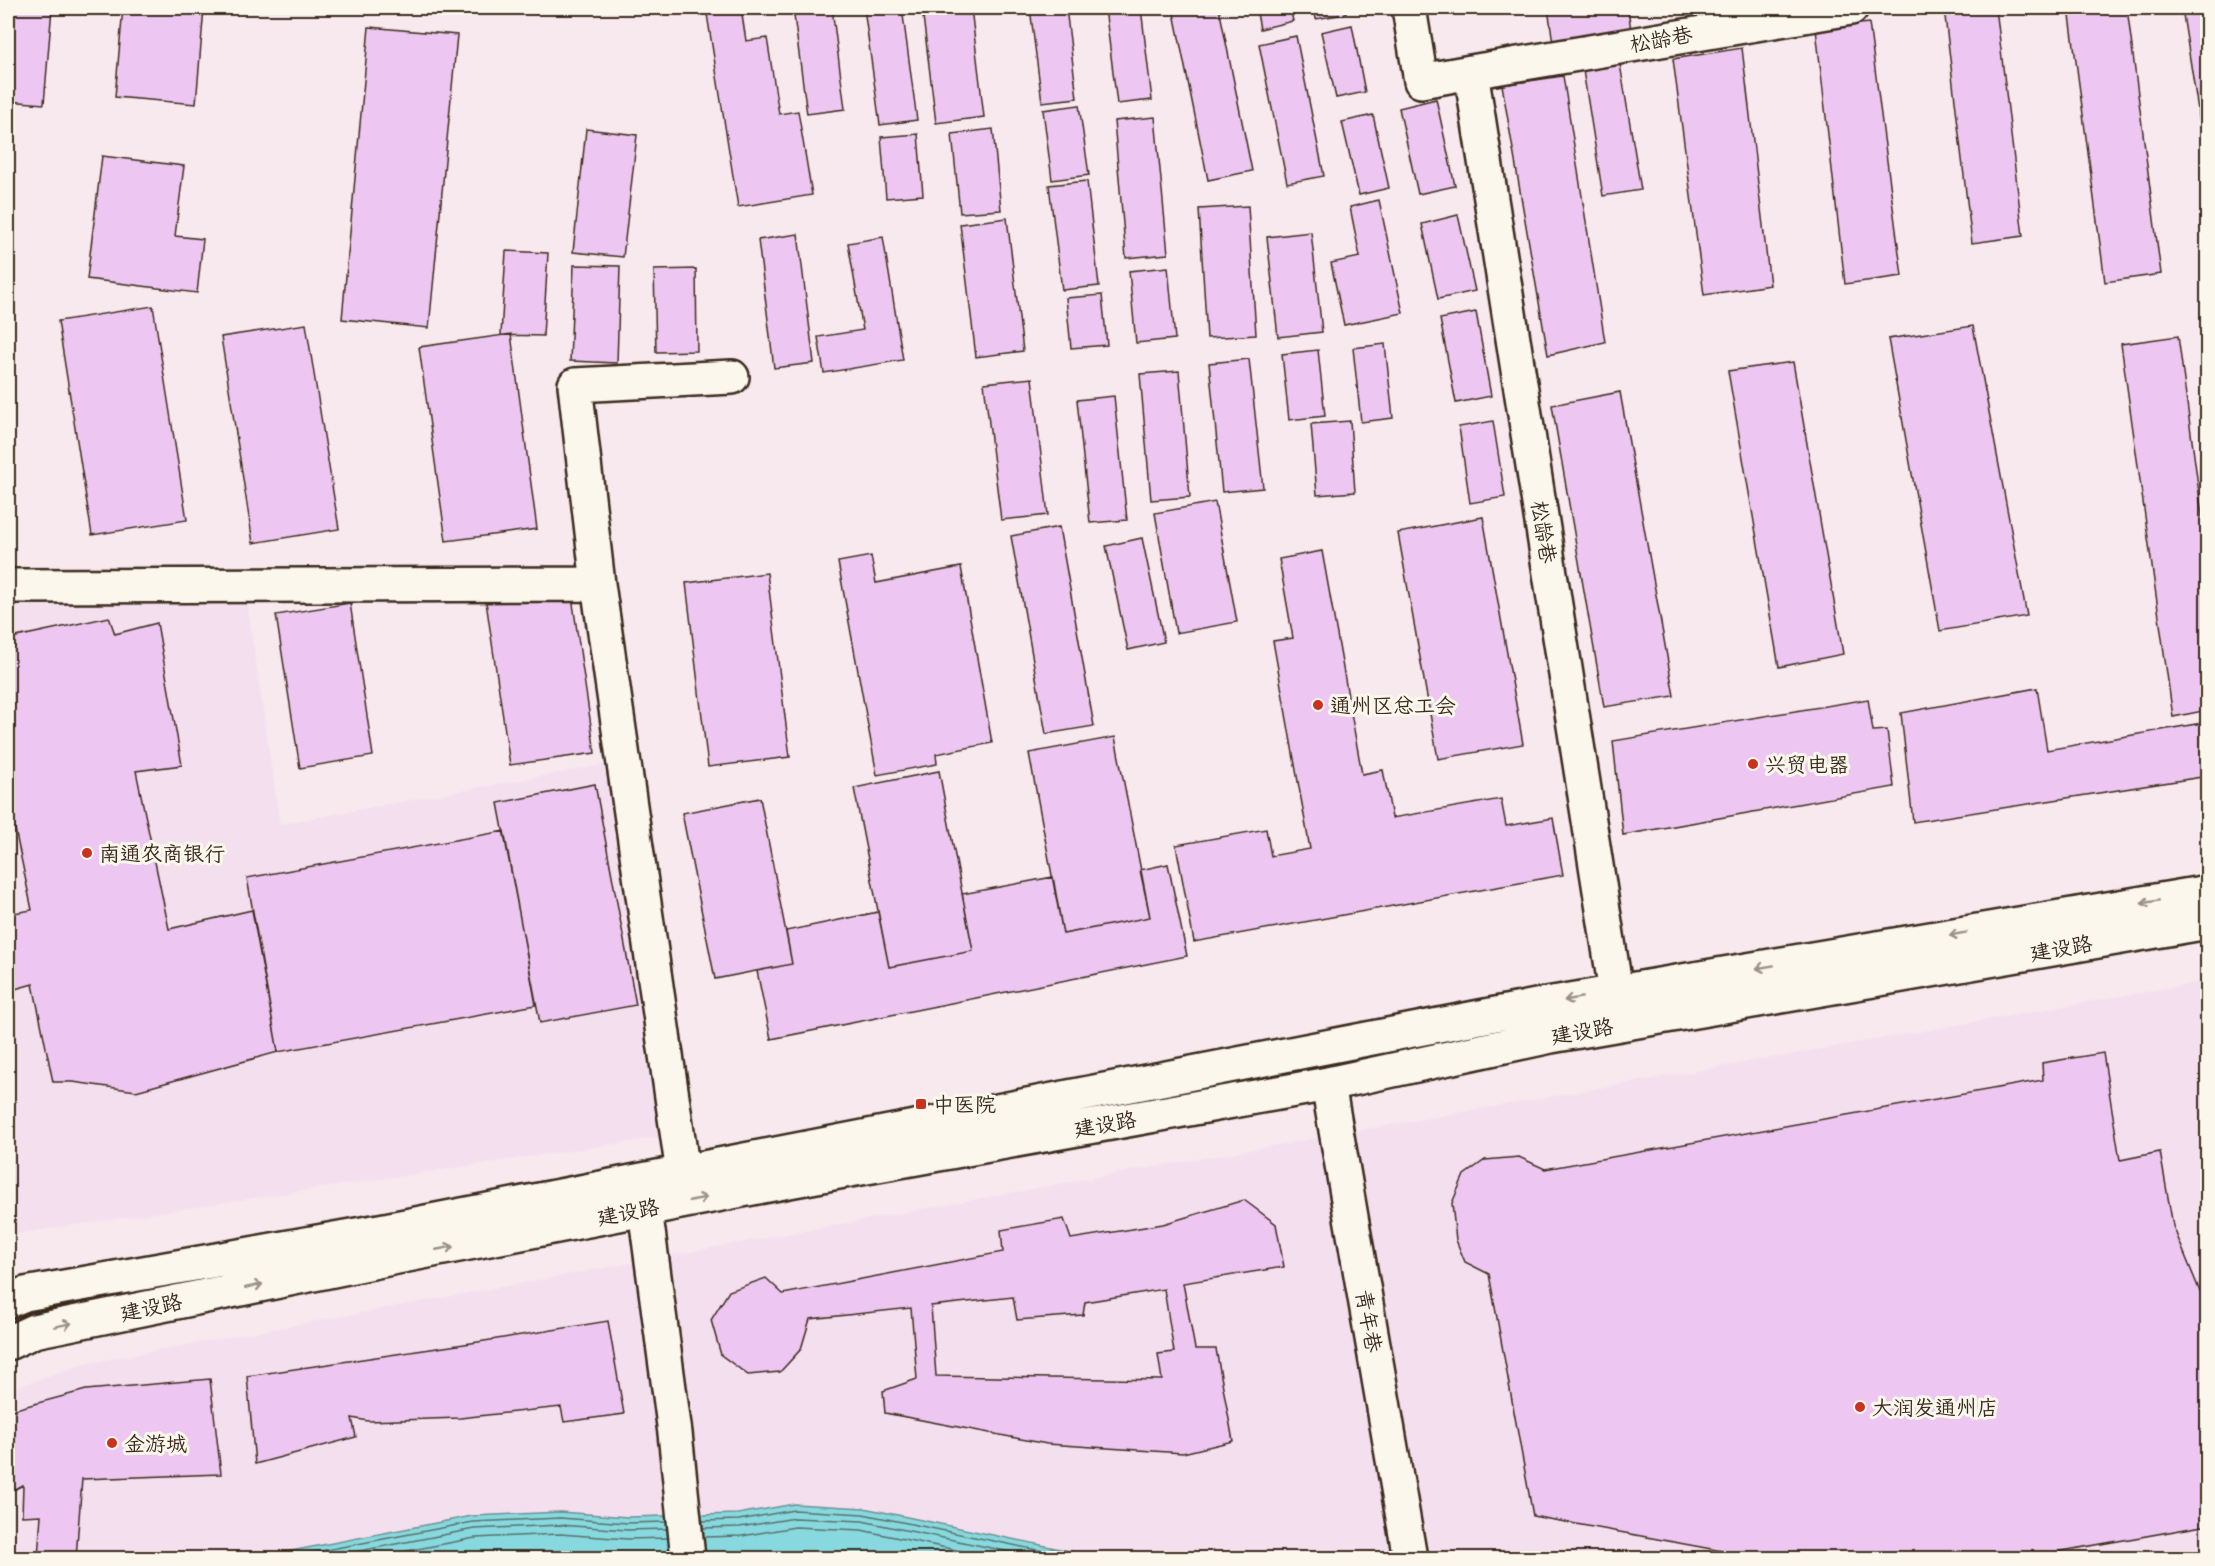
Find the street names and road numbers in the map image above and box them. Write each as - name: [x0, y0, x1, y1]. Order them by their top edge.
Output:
- street label: 松龄巷: [1628, 21, 1694, 57]
- street label: 松龄巷: [1527, 499, 1561, 565]
- street label: 建设路: [2028, 930, 2094, 966]
- street label: 建设路: [1549, 1013, 1615, 1049]
- street label: 建设路: [1072, 1106, 1138, 1142]
- street label: 建设路: [595, 1194, 661, 1230]
- street label: 建设路: [118, 1288, 184, 1326]
- street label: 青年巷: [1351, 1288, 1387, 1354]

